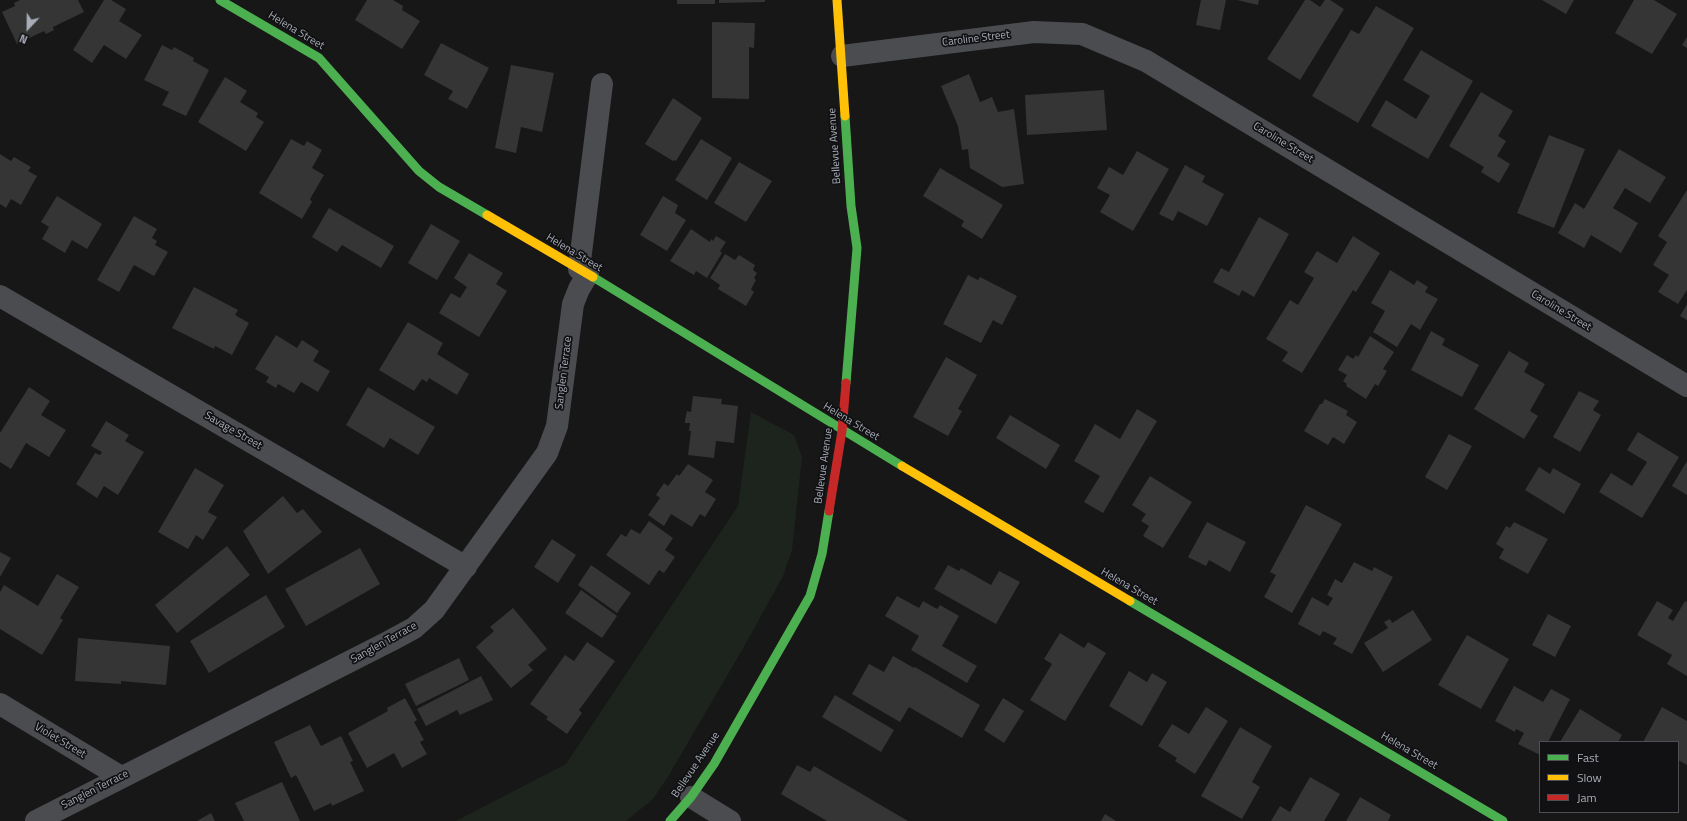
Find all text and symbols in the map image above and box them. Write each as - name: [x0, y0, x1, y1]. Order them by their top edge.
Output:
- north arrow: [8, 8, 48, 48]
- street label: Helena Street: [266, 9, 326, 53]
- street label: Caroline Street: [941, 28, 1011, 50]
- text: N: [17, 30, 30, 48]
- street label: Bellevue Avenue: [826, 107, 844, 185]
- street label: Caroline Street: [1250, 120, 1316, 166]
- street label: Helena Street: [544, 231, 604, 275]
- street label: Caroline Street: [1528, 288, 1594, 334]
- street label: Sanglen Terrace: [553, 336, 575, 410]
- street label: Helena Street: [821, 400, 881, 444]
- street label: Savage Street: [202, 409, 264, 453]
- street label: Bellevue Avenue: [812, 427, 836, 505]
- street label: Helena Street: [1098, 565, 1160, 609]
- street label: Sanglen Terrace: [349, 619, 419, 667]
- street label: Violet Street: [32, 721, 88, 761]
- street label: Helena Street: [1378, 729, 1440, 773]
- street label: Bellevue Avenue: [669, 730, 723, 800]
- legend: [1539, 741, 1679, 813]
- text: Fast: [1577, 748, 1599, 767]
- street label: Sanglen Terrace: [59, 768, 131, 812]
- text: Slow: [1577, 768, 1602, 787]
- text: Jam: [1577, 788, 1597, 807]

